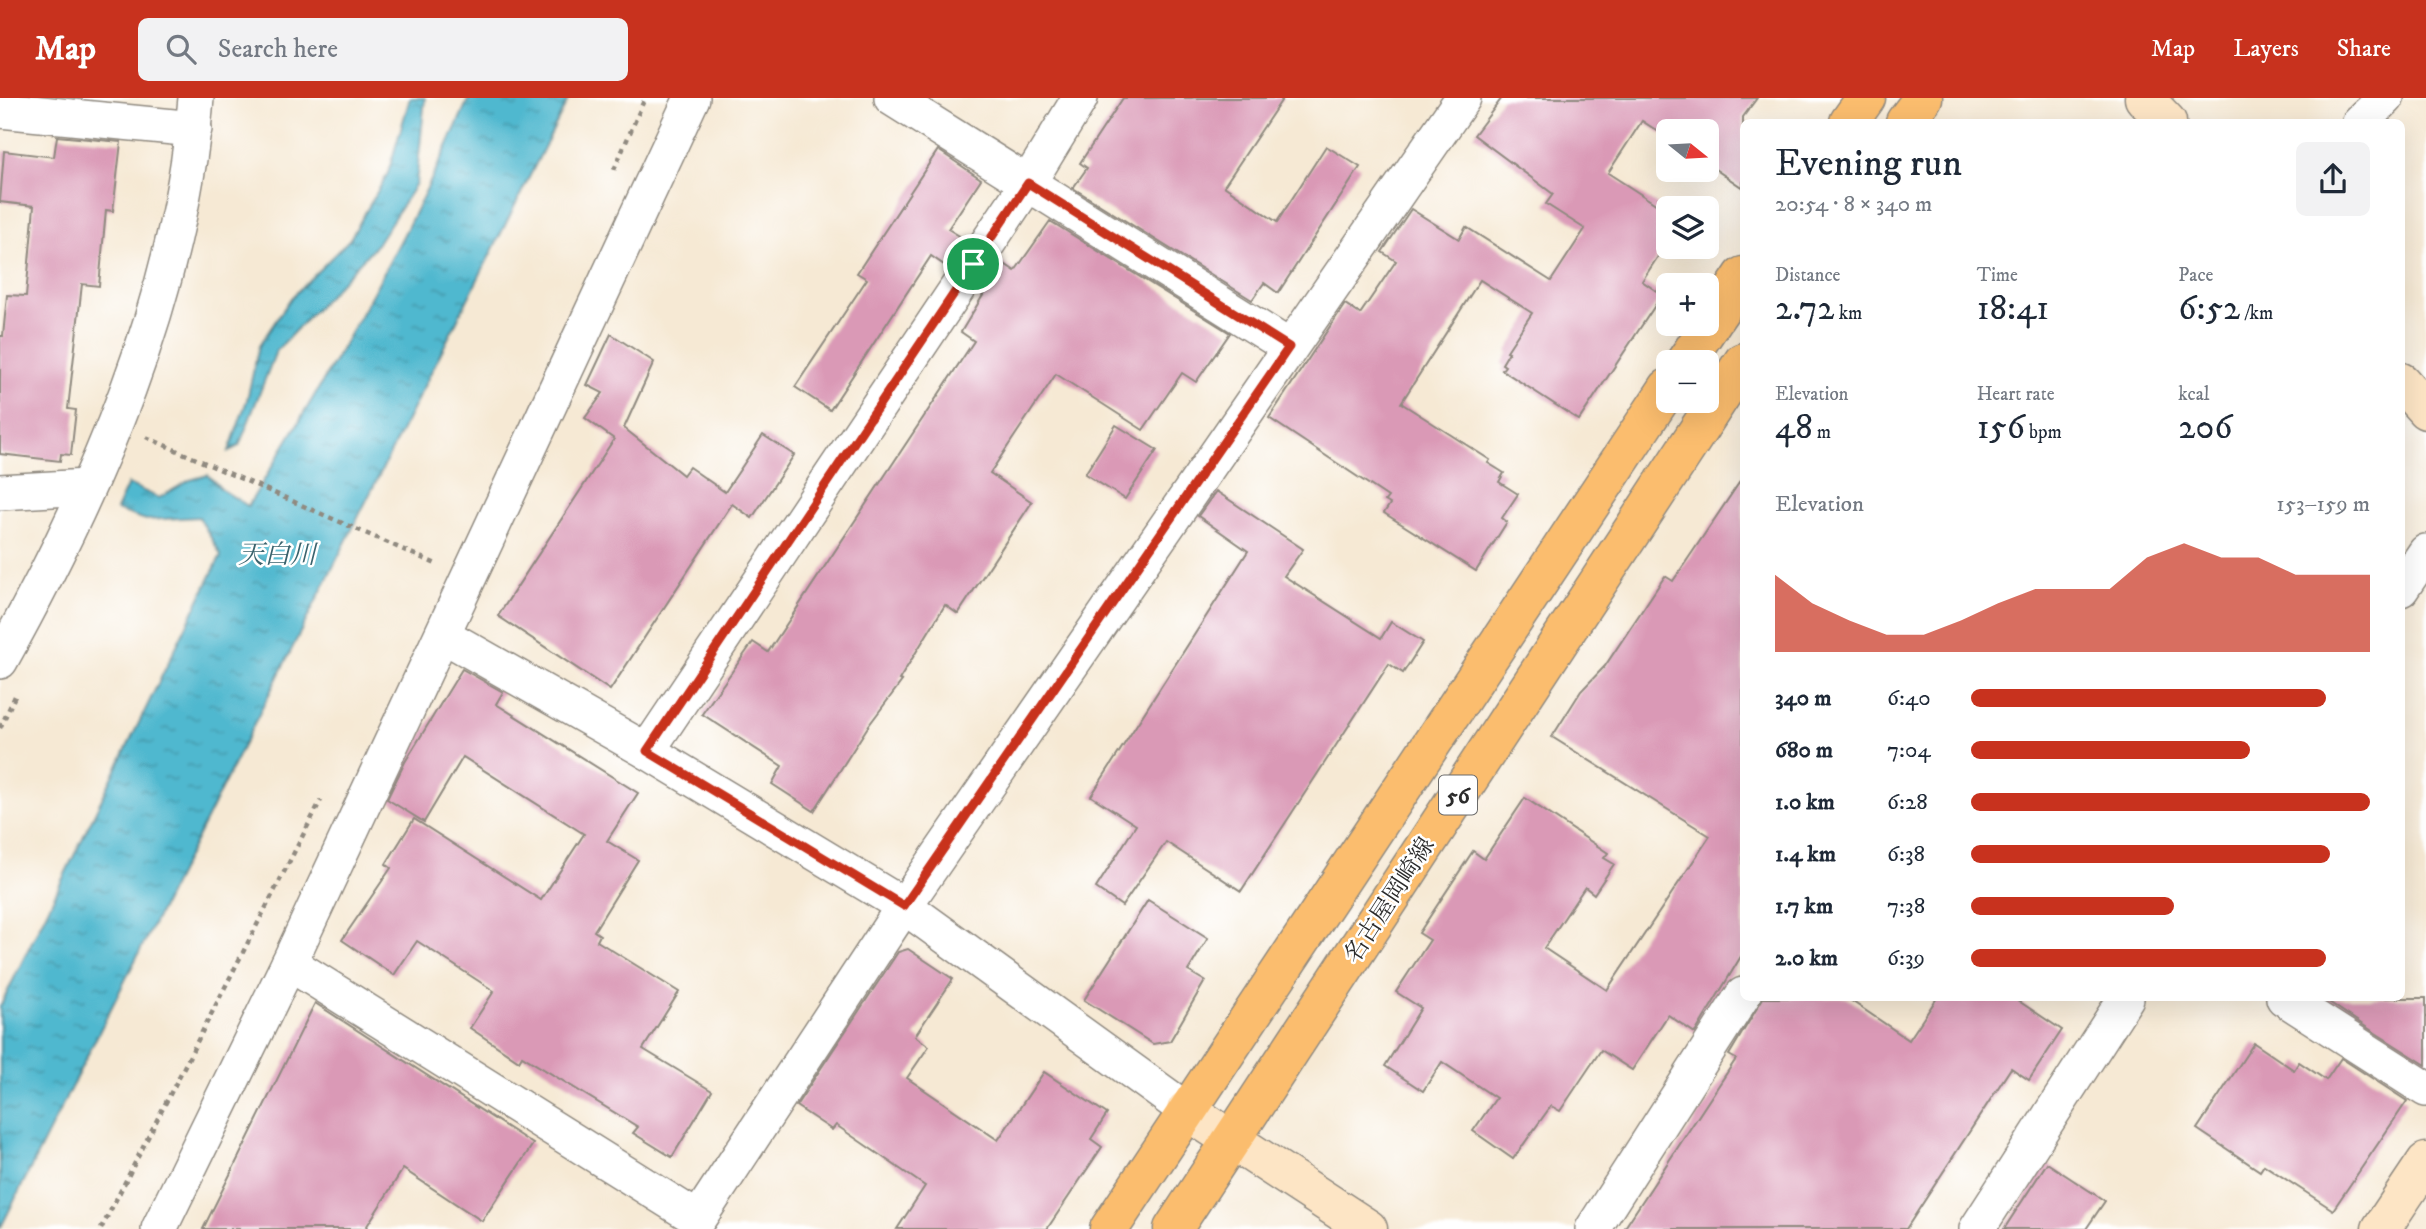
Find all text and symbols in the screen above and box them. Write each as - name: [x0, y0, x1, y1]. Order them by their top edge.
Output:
- search box: [138, 18, 628, 81]
- text: Map: [35, 29, 96, 70]
- icon: search: [162, 30, 200, 68]
- text: Search here: [218, 33, 338, 66]
- text: Map: [2151, 34, 2195, 64]
- text: Layers: [2233, 34, 2299, 64]
- text: Share: [2337, 34, 2391, 64]
- north arrow: [1656, 119, 1718, 182]
- map controls: [1656, 119, 1719, 413]
- text: Evening run: [1775, 140, 1962, 188]
- button: share: [2296, 142, 2370, 216]
- text: 20:54 · 8 × 340 m: [1775, 190, 1932, 219]
- button: layers: [1656, 196, 1719, 259]
- pin: [943, 234, 1003, 294]
- icon: arrive: [954, 245, 992, 283]
- text: Distance: [1775, 264, 1840, 287]
- text: Time: [1977, 264, 2018, 287]
- text: Pace: [2178, 264, 2213, 287]
- button: +: [1656, 273, 1719, 336]
- text: 2.72: [1775, 287, 1835, 331]
- text: 18:41: [1977, 287, 2049, 331]
- text: 6:52: [2178, 287, 2240, 331]
- text: km: [1835, 302, 1862, 325]
- text: /km: [2240, 302, 2273, 325]
- button: −: [1656, 350, 1719, 413]
- text: Elevation: [1775, 383, 1849, 406]
- text: Heart rate: [1977, 383, 2055, 406]
- text: kcal: [2178, 383, 2210, 406]
- text: 48: [1775, 406, 1813, 450]
- text: 156: [1977, 406, 2025, 450]
- text: 206: [2178, 406, 2233, 450]
- text: m: [1813, 421, 1831, 444]
- text: bpm: [2025, 421, 2062, 444]
- text: Elevation: [1775, 490, 1864, 519]
- text: 153–159 m: [2276, 490, 2370, 519]
- water label: 天白川: [238, 539, 319, 572]
- text: 340 m: [1775, 684, 1831, 713]
- text: 6:40: [1887, 684, 1931, 713]
- text: 680 m: [1775, 736, 1833, 765]
- text: 7:04: [1887, 736, 1931, 765]
- road number: 56: [1439, 776, 1477, 814]
- text: 1.0 km: [1775, 788, 1835, 817]
- text: 6:28: [1887, 788, 1928, 817]
- street label: 名古屋岡崎線: [1338, 832, 1442, 969]
- text: 1.4 km: [1775, 840, 1836, 869]
- text: 6:38: [1887, 840, 1925, 869]
- text: 1.7 km: [1775, 892, 1833, 921]
- text: 7:38: [1887, 892, 1925, 921]
- text: 2.0 km: [1775, 944, 1838, 973]
- text: 6:39: [1887, 944, 1925, 973]

